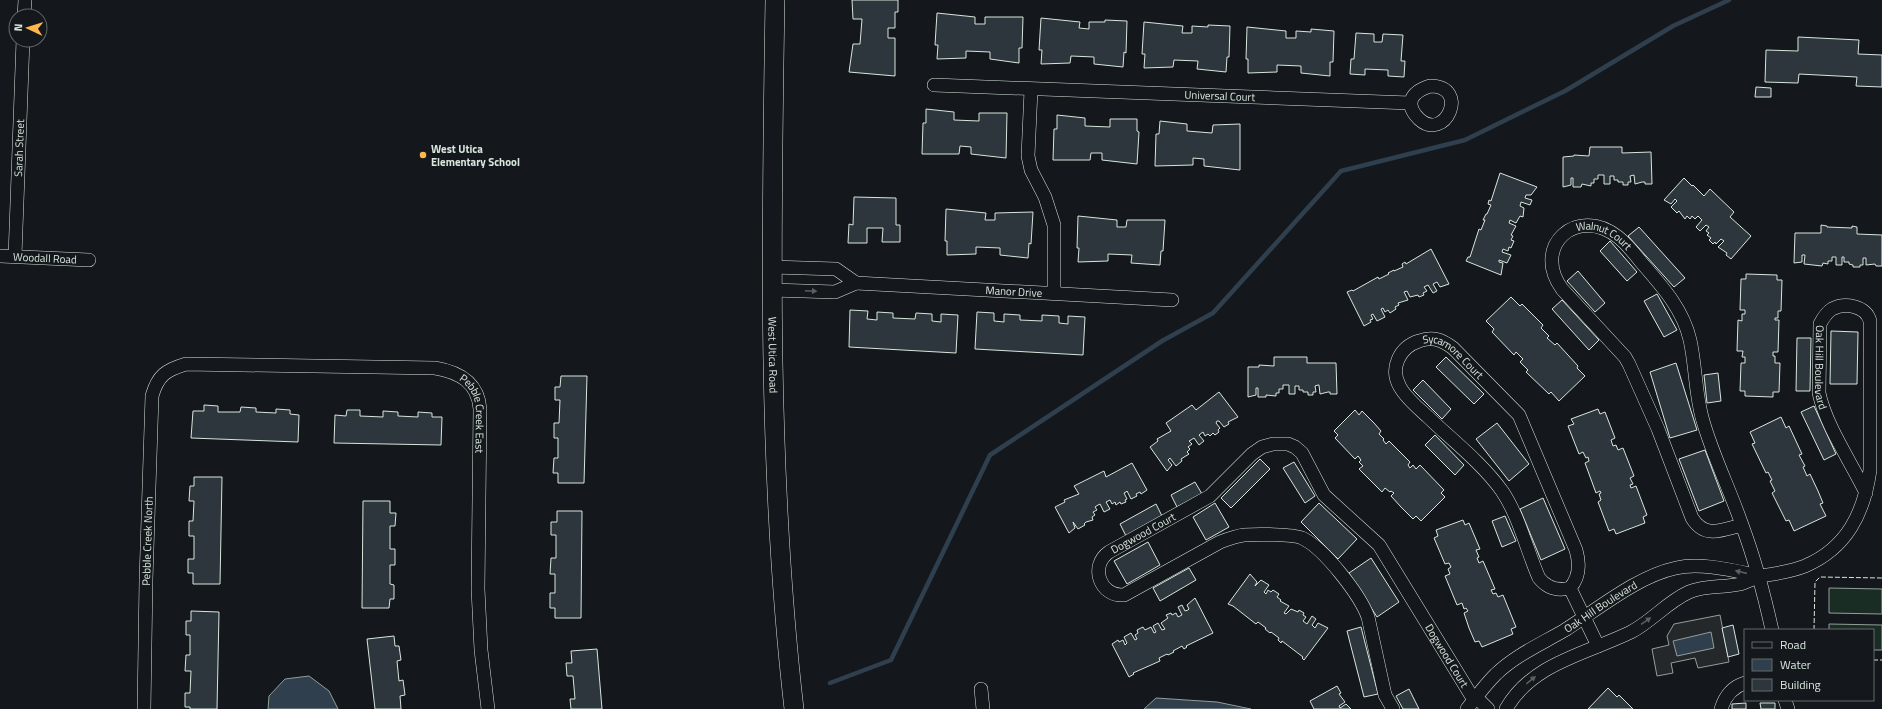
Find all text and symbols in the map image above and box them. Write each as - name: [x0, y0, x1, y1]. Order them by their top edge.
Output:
- north arrow: [8, 8, 48, 48]
- text: N: [10, 23, 26, 32]
- street label: Universal Court: [1184, 86, 1256, 105]
- street label: Sarah Street: [10, 119, 28, 177]
- place label: West Utica Elementary School: [431, 141, 520, 170]
- marker: West Utica Elementary School: [418, 150, 428, 160]
- street label: Walnut Court: [1575, 217, 1636, 254]
- street label: Woodall Road: [13, 249, 77, 267]
- street label: Manor Drive: [985, 282, 1043, 301]
- one-way arrow: [805, 288, 818, 294]
- street label: West Utica Road: [764, 317, 782, 394]
- street label: Oak Hill Boulevard: [1811, 325, 1831, 412]
- street label: Sycamore Court: [1421, 331, 1487, 383]
- street label: Pebble Creek East: [457, 370, 488, 453]
- street label: Pebble Creek North: [138, 496, 157, 586]
- street label: Dogwood Court: [1108, 509, 1179, 558]
- one-way arrow: [1735, 569, 1747, 575]
- street label: Oak Hill Boulevard: [1561, 577, 1640, 637]
- one-way arrow: [1641, 617, 1651, 625]
- street label: Dogwood Court: [1421, 621, 1473, 691]
- legend: [1744, 629, 1874, 701]
- text: Road: [1780, 635, 1806, 654]
- text: Water: [1780, 655, 1811, 674]
- one-way arrow: [1525, 675, 1536, 684]
- text: Building: [1780, 675, 1821, 694]

